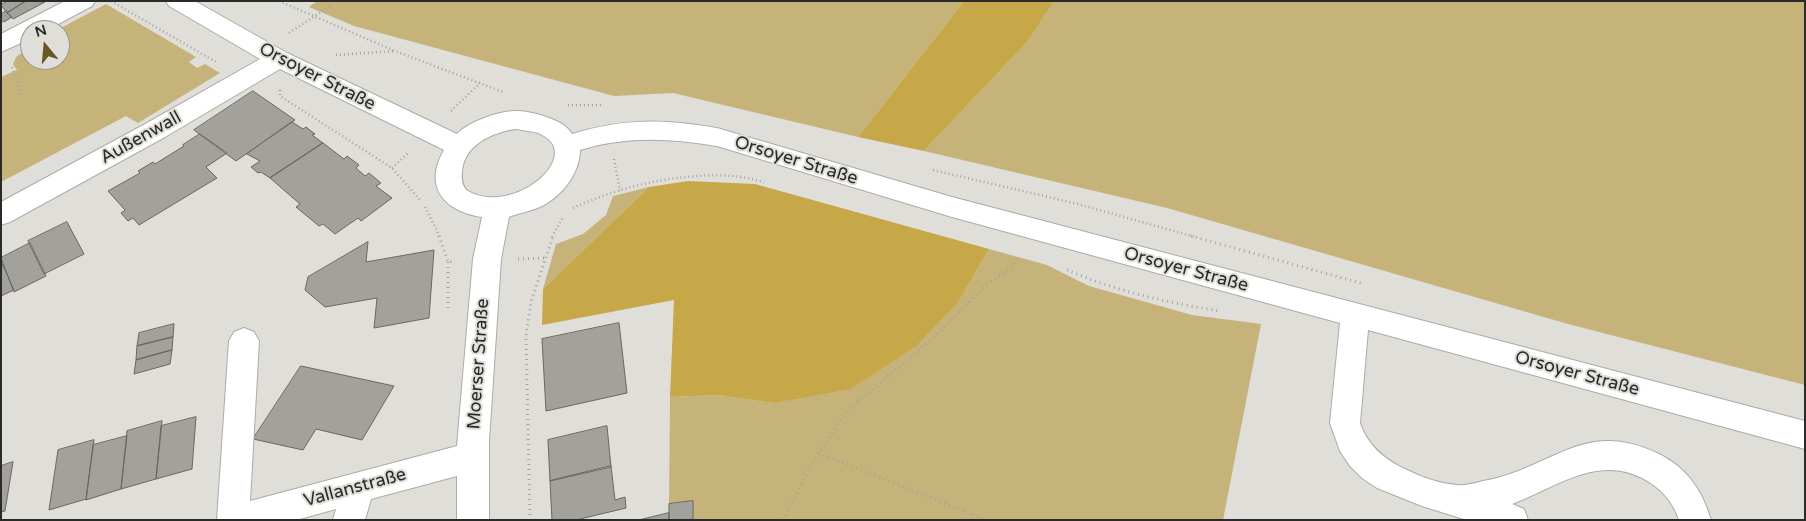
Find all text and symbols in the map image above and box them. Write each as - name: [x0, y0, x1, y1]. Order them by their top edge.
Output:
- north arrow: [20, 20, 70, 70]
- text: N: [33, 21, 49, 41]
- street label: Orsoyer Straße: [255, 38, 379, 116]
- street label: Außenwall: [97, 107, 185, 169]
- street label: Orsoyer Straße: [732, 132, 860, 190]
- street label: Orsoyer Straße: [1121, 243, 1251, 297]
- street label: Moerser Straße: [464, 298, 494, 430]
- street label: Orsoyer Straße: [1512, 347, 1642, 401]
- street label: Vallanstraße: [301, 464, 409, 512]

